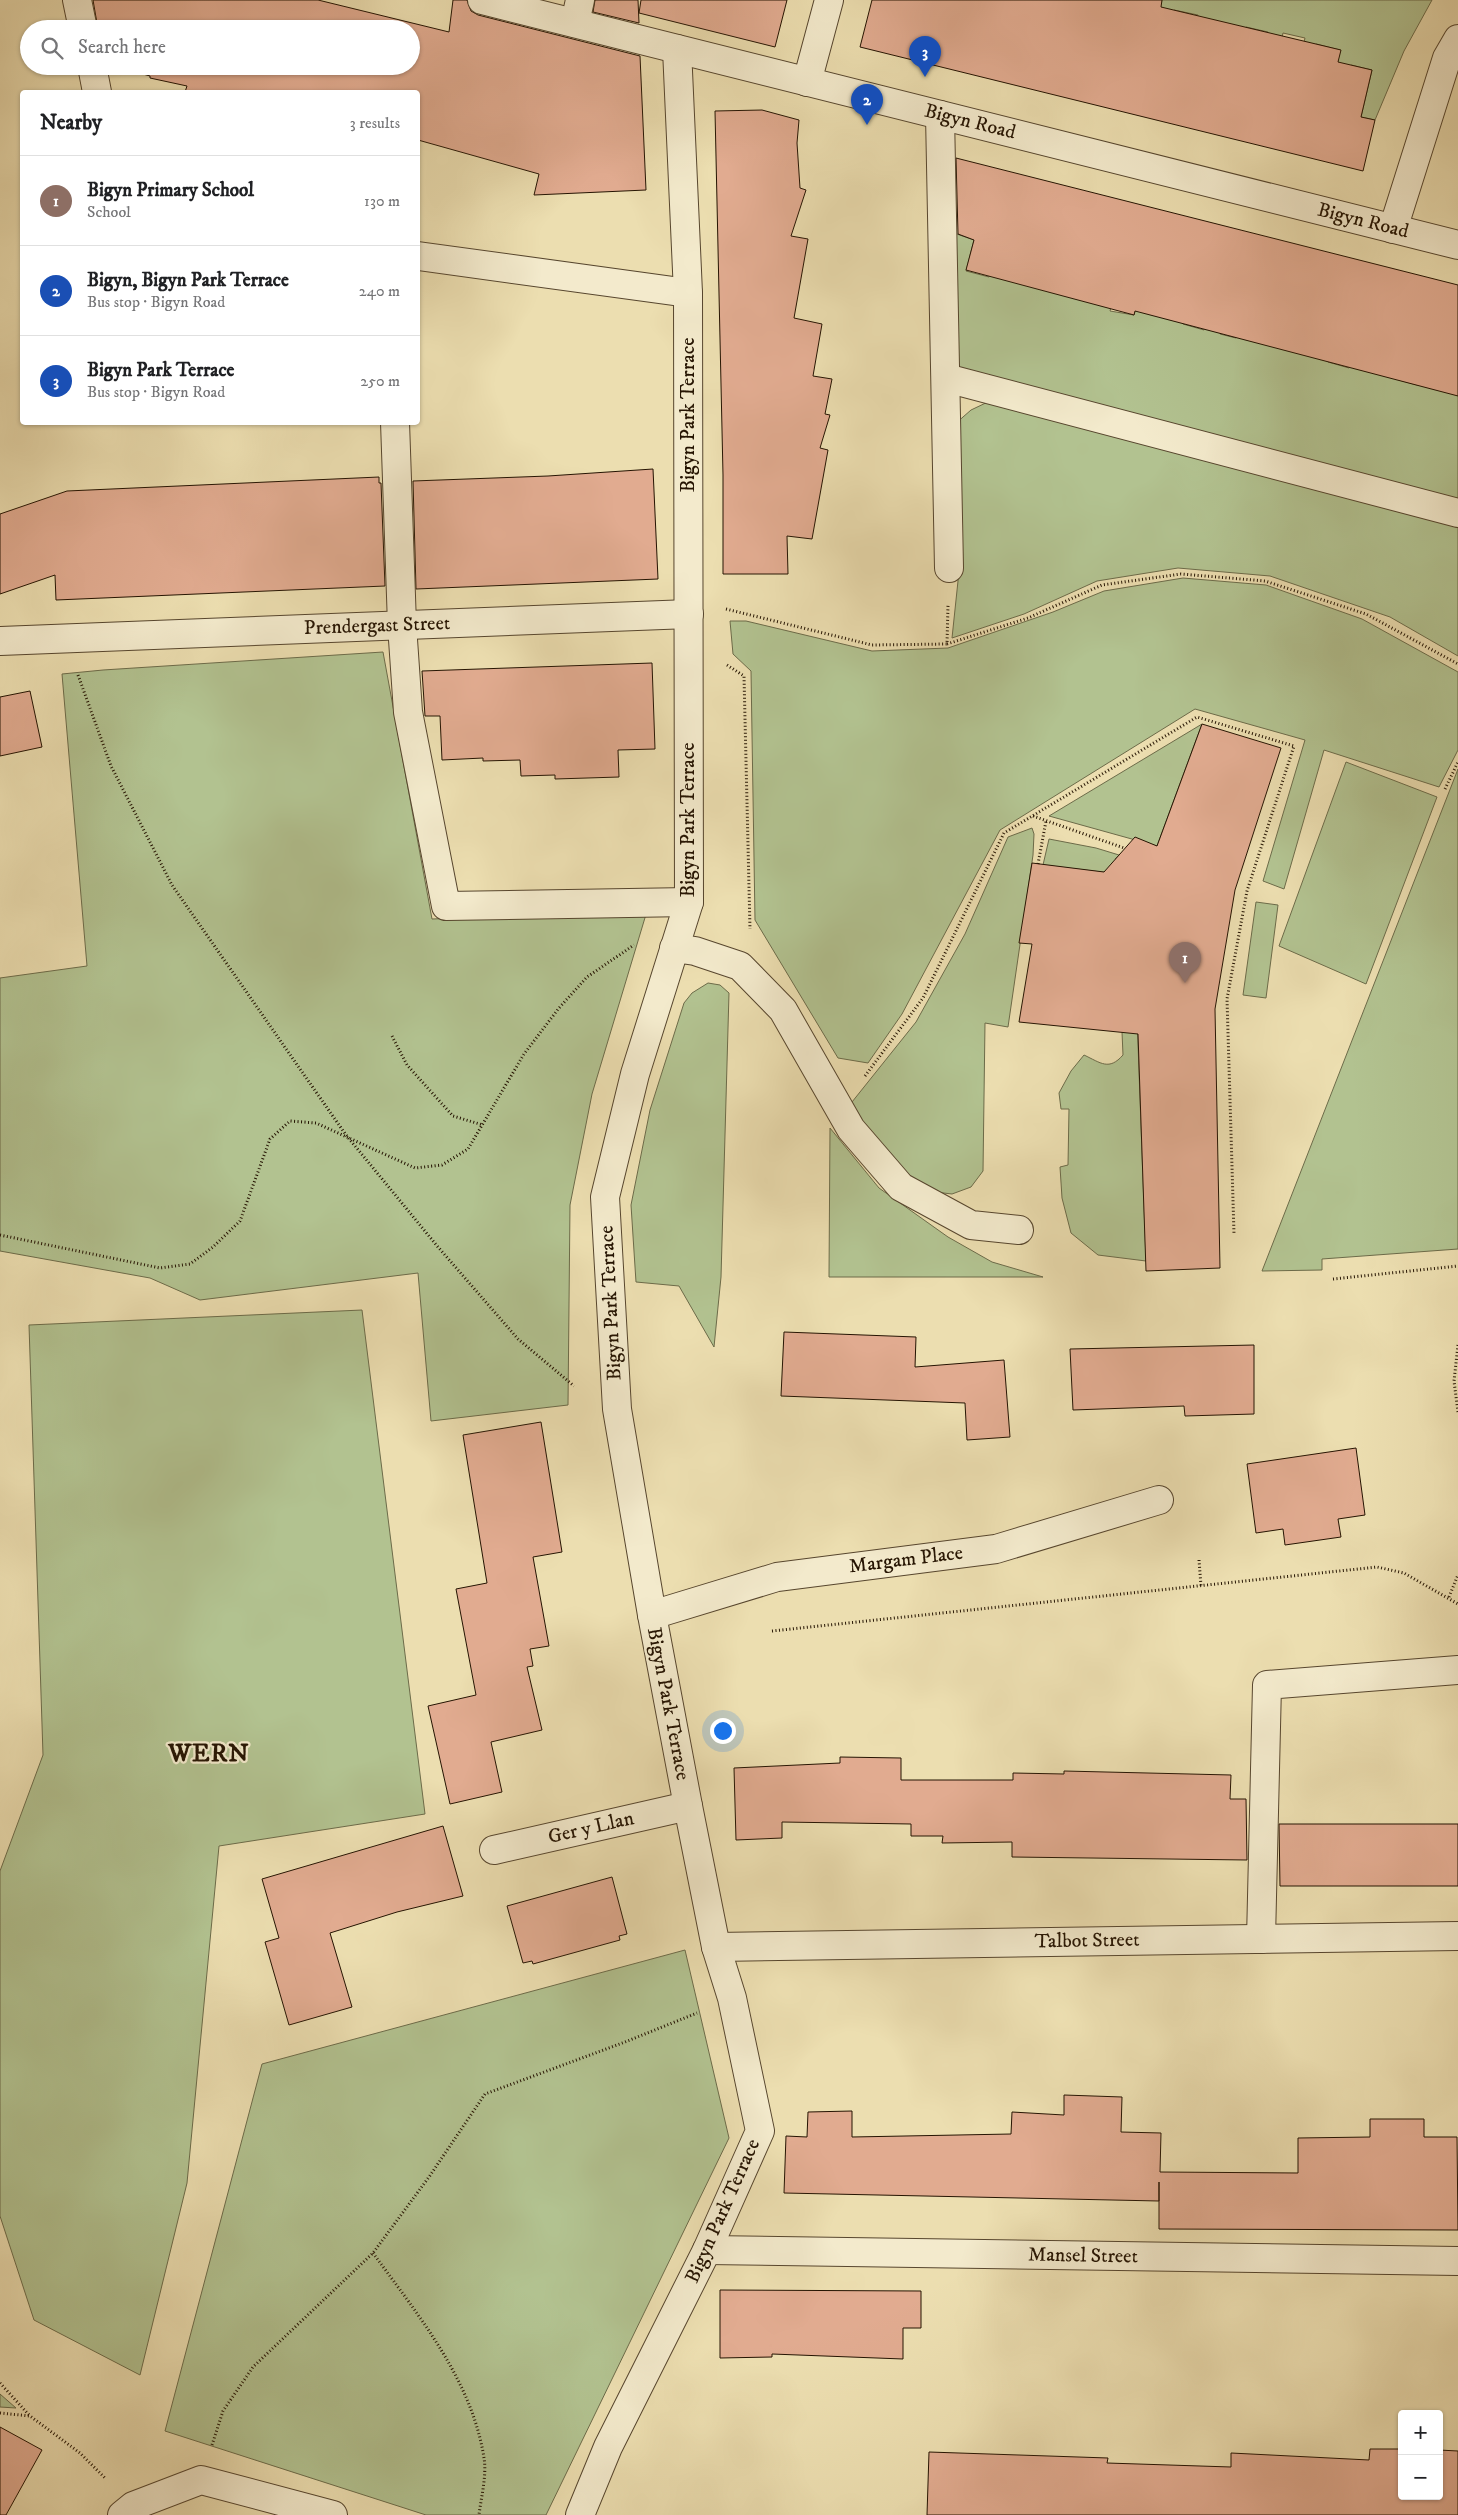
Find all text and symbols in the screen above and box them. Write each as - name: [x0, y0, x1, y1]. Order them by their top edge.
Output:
- search box: [20, 20, 420, 75]
- icon: search: [38, 34, 66, 62]
- text: Search here: [78, 36, 166, 59]
- pin: 3: [909, 36, 941, 77]
- pin: 2: [851, 84, 883, 125]
- street label: Bigyn Road: [922, 99, 1018, 145]
- text: Nearby: [40, 110, 102, 136]
- text: 3 results: [350, 113, 400, 133]
- text: Bigyn Primary School: [87, 179, 254, 202]
- text: 1: [53, 191, 59, 211]
- text: 130 m: [364, 191, 400, 211]
- street label: Bigyn Road: [1315, 198, 1411, 244]
- text: School: [87, 202, 131, 222]
- text: Bigyn, Bigyn Park Terrace: [87, 269, 289, 292]
- text: 2: [52, 281, 60, 301]
- text: 240 m: [359, 281, 400, 301]
- text: Bus stop · Bigyn Road: [87, 292, 225, 312]
- street label: Bigyn Park Terrace: [676, 337, 701, 493]
- text: Bigyn Park Terrace: [87, 359, 234, 382]
- text: 3: [53, 371, 59, 391]
- text: 250 m: [360, 371, 400, 391]
- text: Bus stop · Bigyn Road: [87, 382, 225, 402]
- street label: Prendergast Street: [303, 611, 451, 641]
- street label: Bigyn Park Terrace: [676, 742, 701, 898]
- pin: 1: [1169, 942, 1201, 983]
- street label: Bigyn Park Terrace: [594, 1225, 628, 1381]
- street label: Margam Place: [848, 1541, 964, 1579]
- street label: Bigyn Park Terrace: [641, 1625, 695, 1783]
- your location: [710, 1718, 736, 1744]
- district label: WERN: [167, 1738, 250, 1769]
- street label: Ger y Llan: [546, 1806, 637, 1850]
- street label: Talbot Street: [1034, 1928, 1140, 1954]
- street label: Bigyn Park Terrace: [680, 2135, 766, 2287]
- street label: Mansel Street: [1028, 2243, 1138, 2269]
- map controls: [1398, 2410, 1443, 2500]
- button: +: [1398, 2410, 1443, 2455]
- button: −: [1398, 2455, 1443, 2500]

